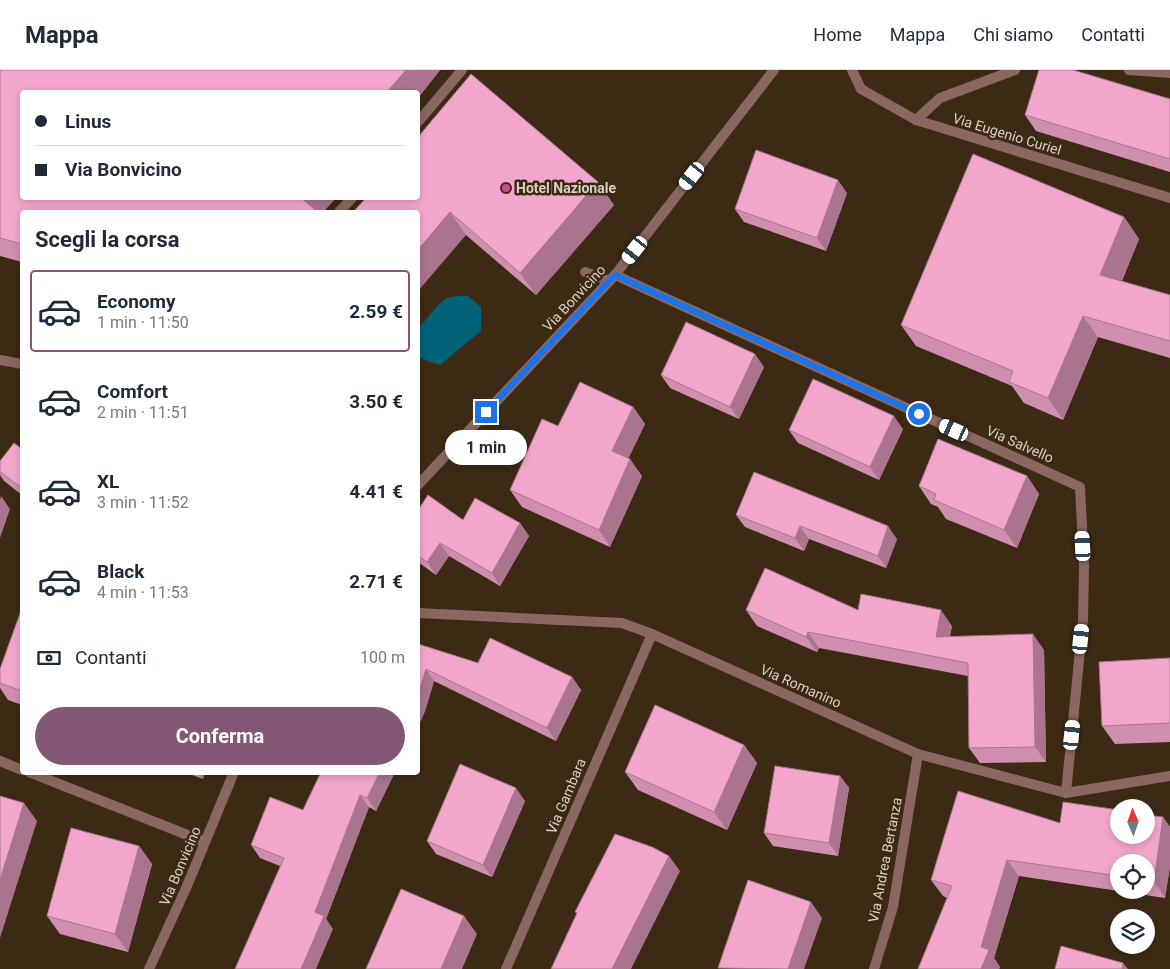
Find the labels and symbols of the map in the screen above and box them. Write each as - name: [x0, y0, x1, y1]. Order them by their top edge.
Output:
- street label: Via Eugenio Curiel: [951, 110, 1063, 158]
- car: [676, 160, 707, 192]
- place label: Hotel Nazionale: [516, 180, 616, 196]
- marker: Hotel Nazionale: [500, 182, 512, 194]
- car: [619, 234, 650, 266]
- street label: Via Bonvicino: [539, 262, 609, 334]
- route end: [475, 401, 497, 423]
- route start: [908, 403, 930, 425]
- car: [937, 417, 970, 443]
- street label: Via Salvello: [984, 422, 1056, 466]
- callout: 1 min: [445, 430, 527, 464]
- car: [1074, 531, 1091, 561]
- car: [1071, 623, 1090, 655]
- street label: Via Romanino: [758, 661, 844, 711]
- car: [1062, 719, 1081, 751]
- street label: Via Gambara: [543, 756, 589, 836]
- street label: Via Andrea Bertanza: [865, 796, 905, 924]
- north arrow: [1110, 799, 1155, 844]
- street label: Via Bonvicino: [156, 824, 204, 908]

